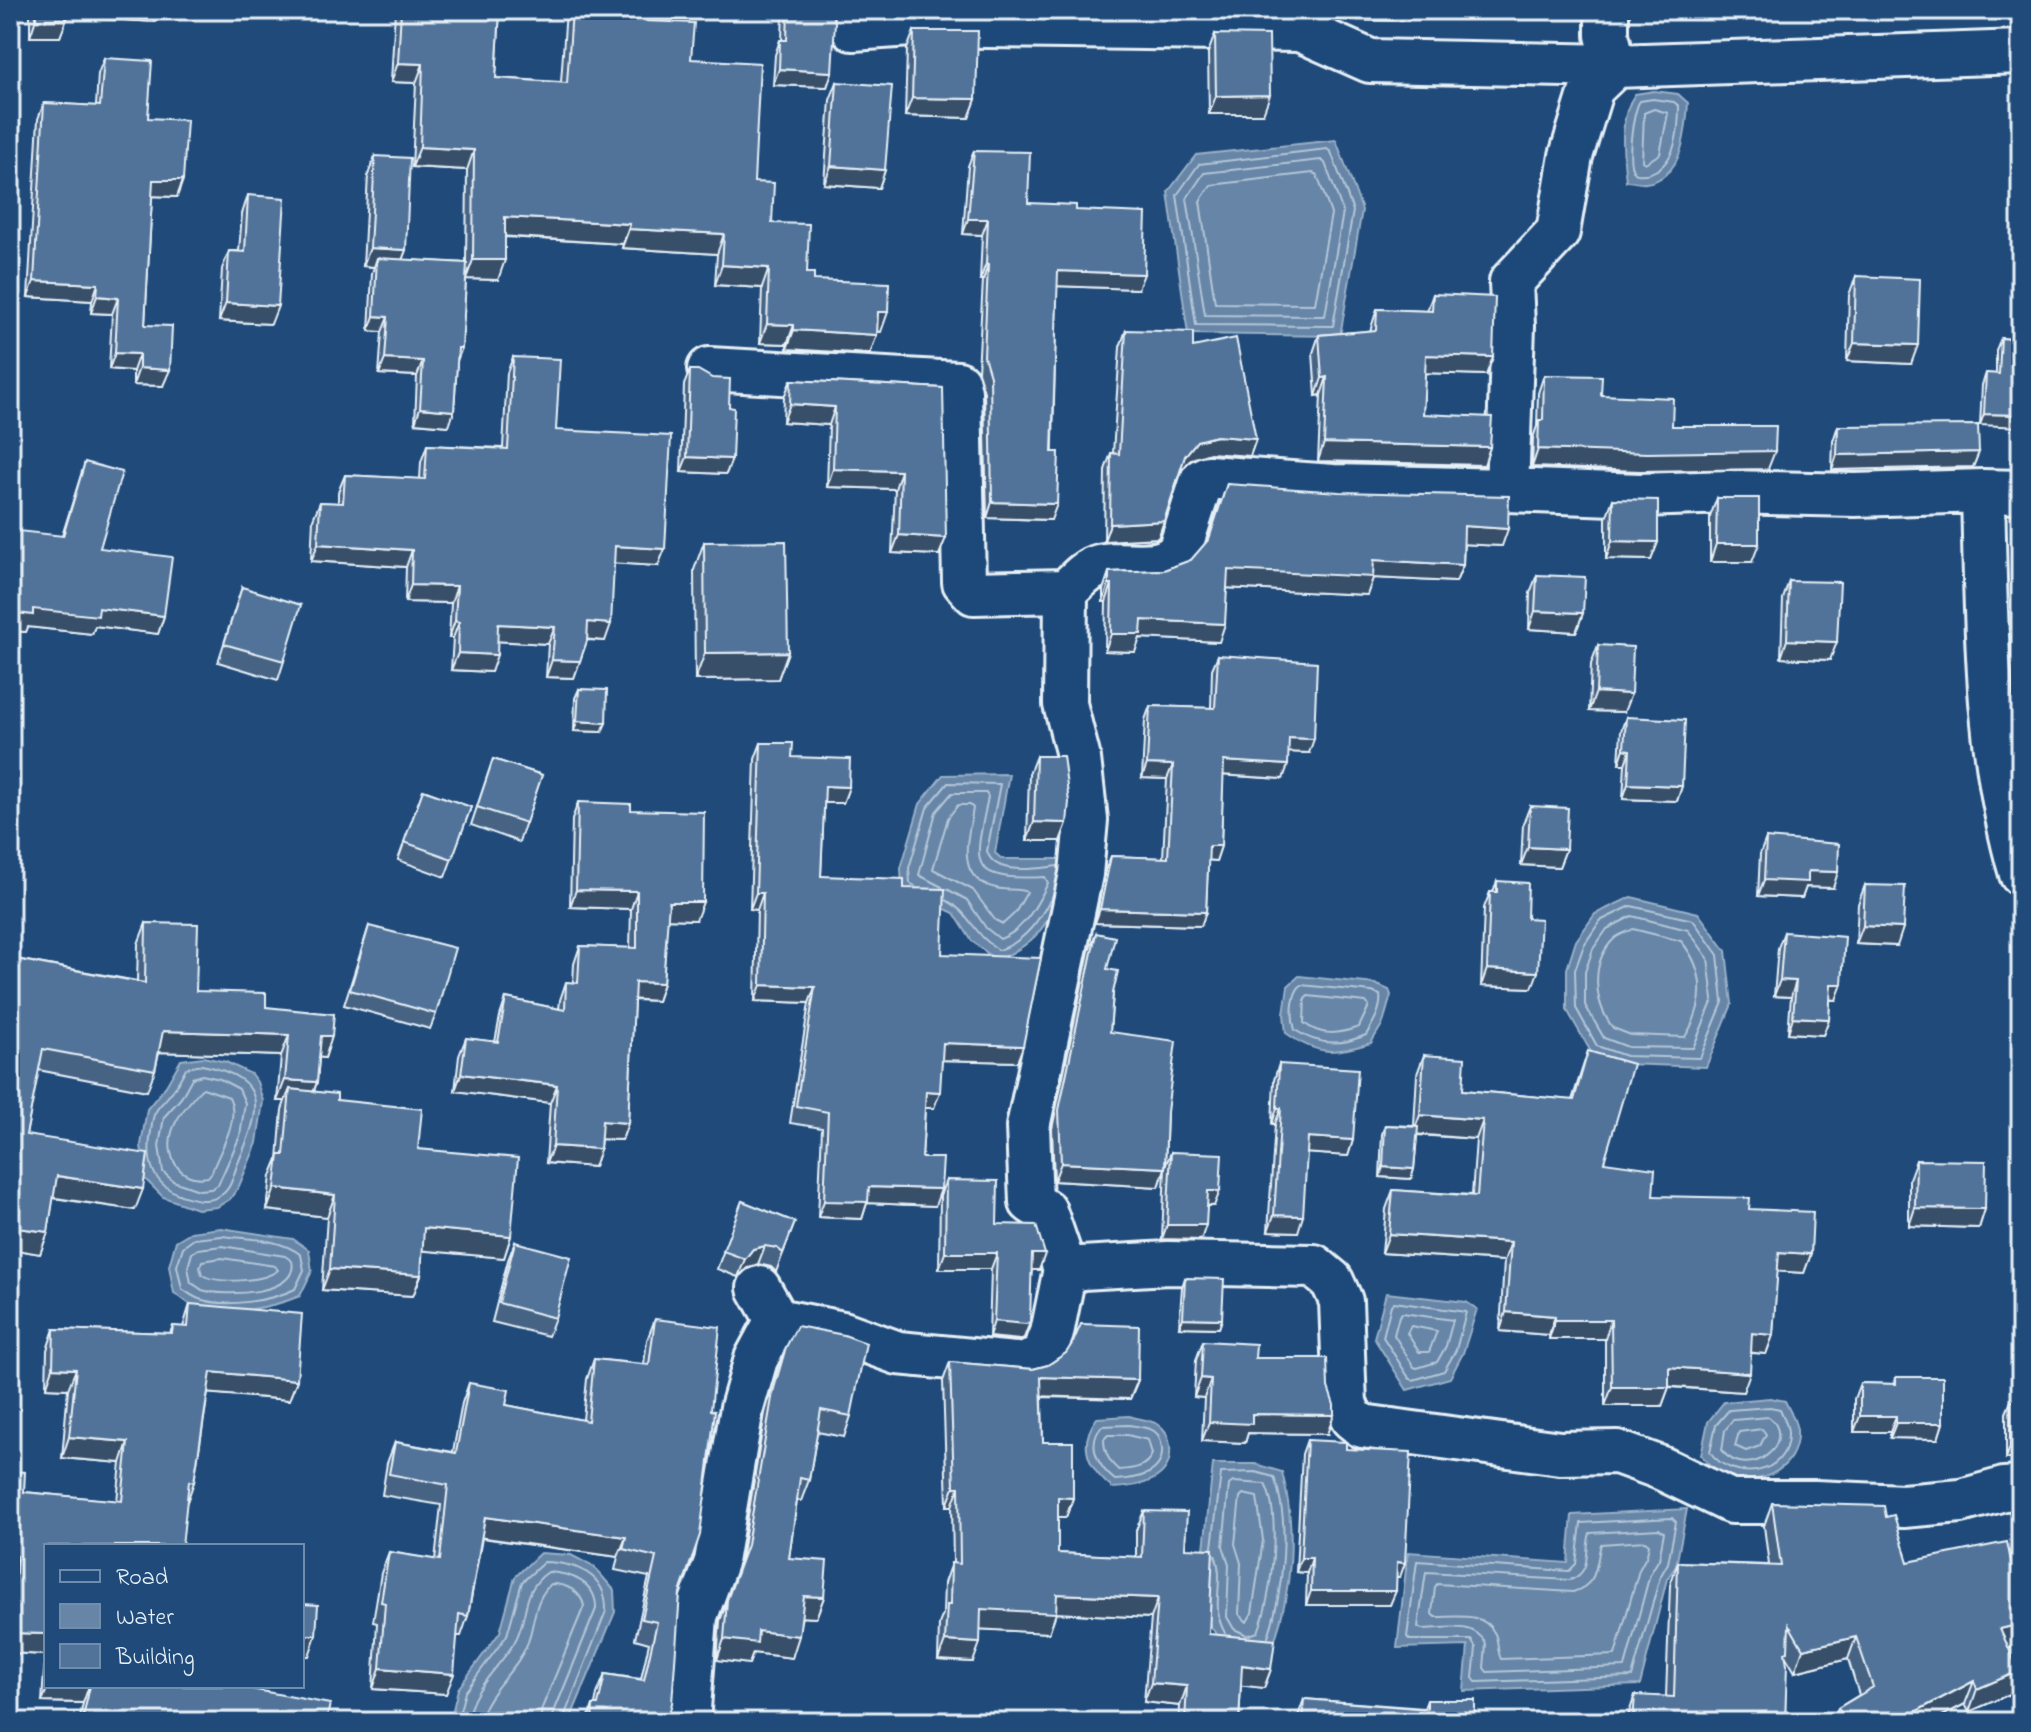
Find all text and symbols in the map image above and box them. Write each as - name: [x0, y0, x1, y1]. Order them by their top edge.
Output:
- legend: [44, 1544, 304, 1688]
- text: Road: [116, 1561, 169, 1596]
- text: Water: [116, 1601, 174, 1636]
- text: Building: [115, 1641, 195, 1676]

